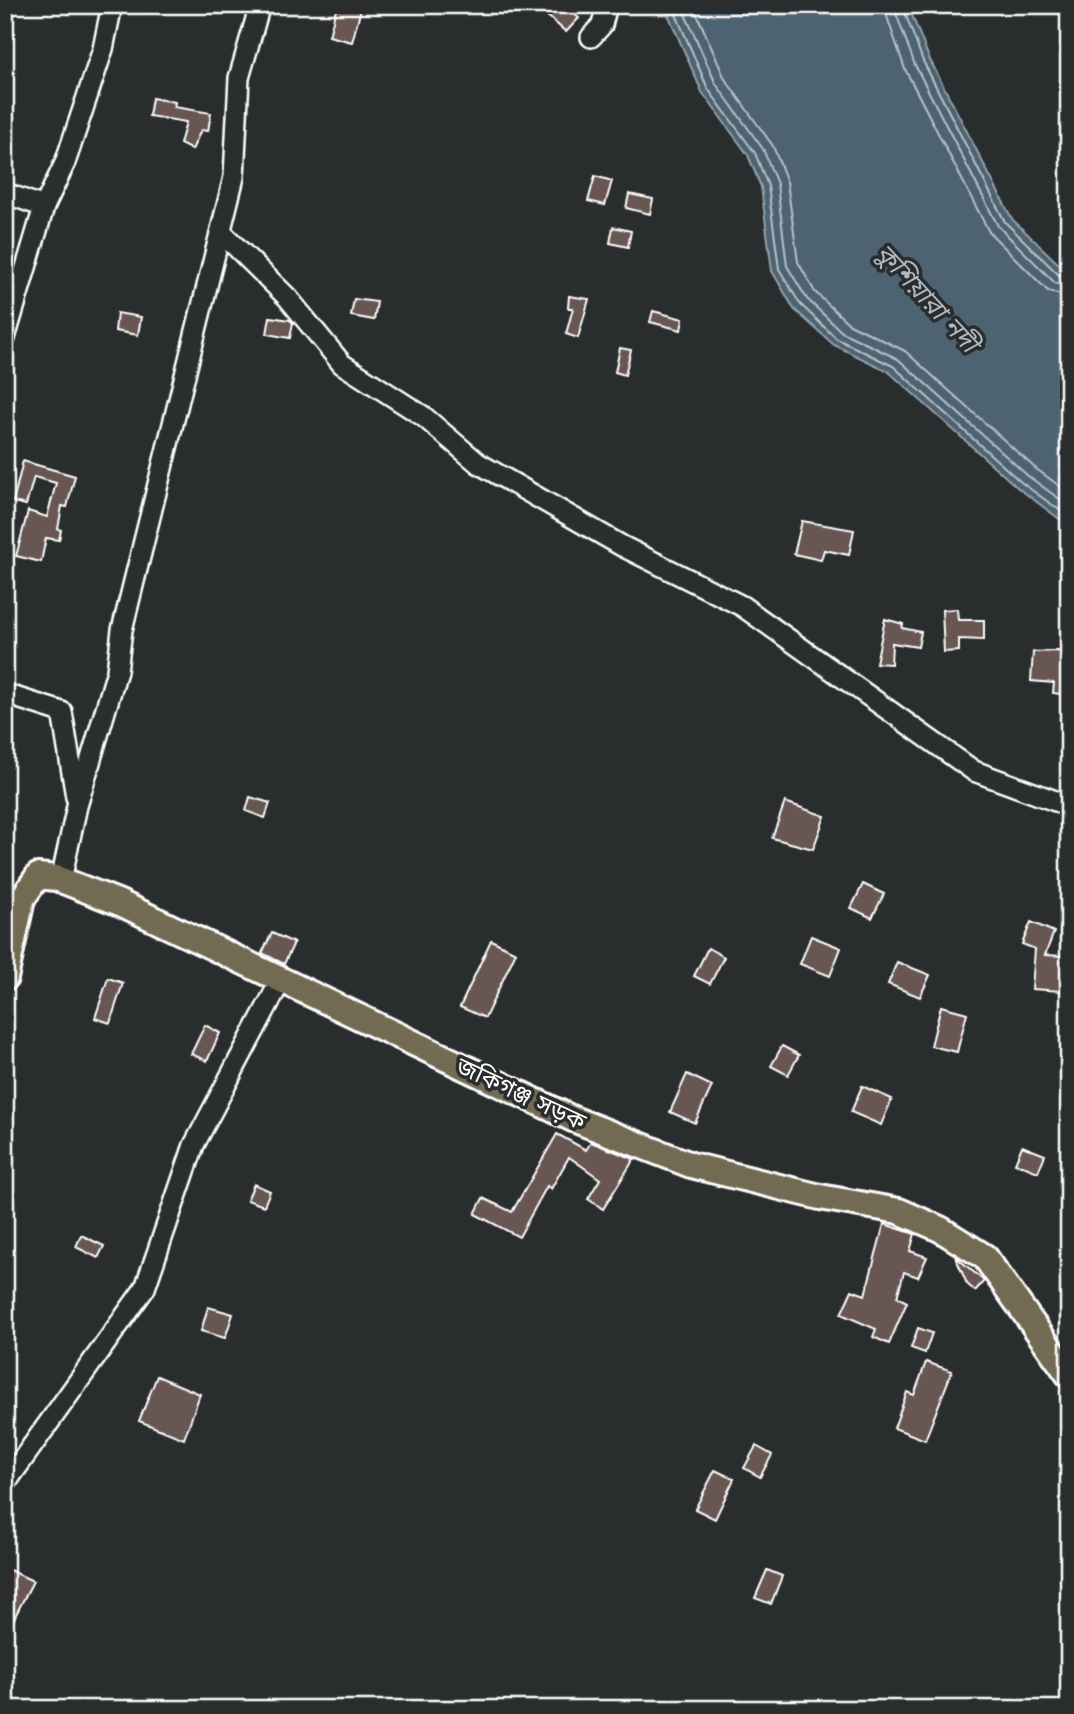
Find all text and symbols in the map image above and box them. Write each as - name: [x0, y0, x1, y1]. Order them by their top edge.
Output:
- water label: কুশিয়ারা নদী: [869, 236, 990, 363]
- street label: জকিগঞ্জ সড়ক: [451, 1049, 592, 1136]

